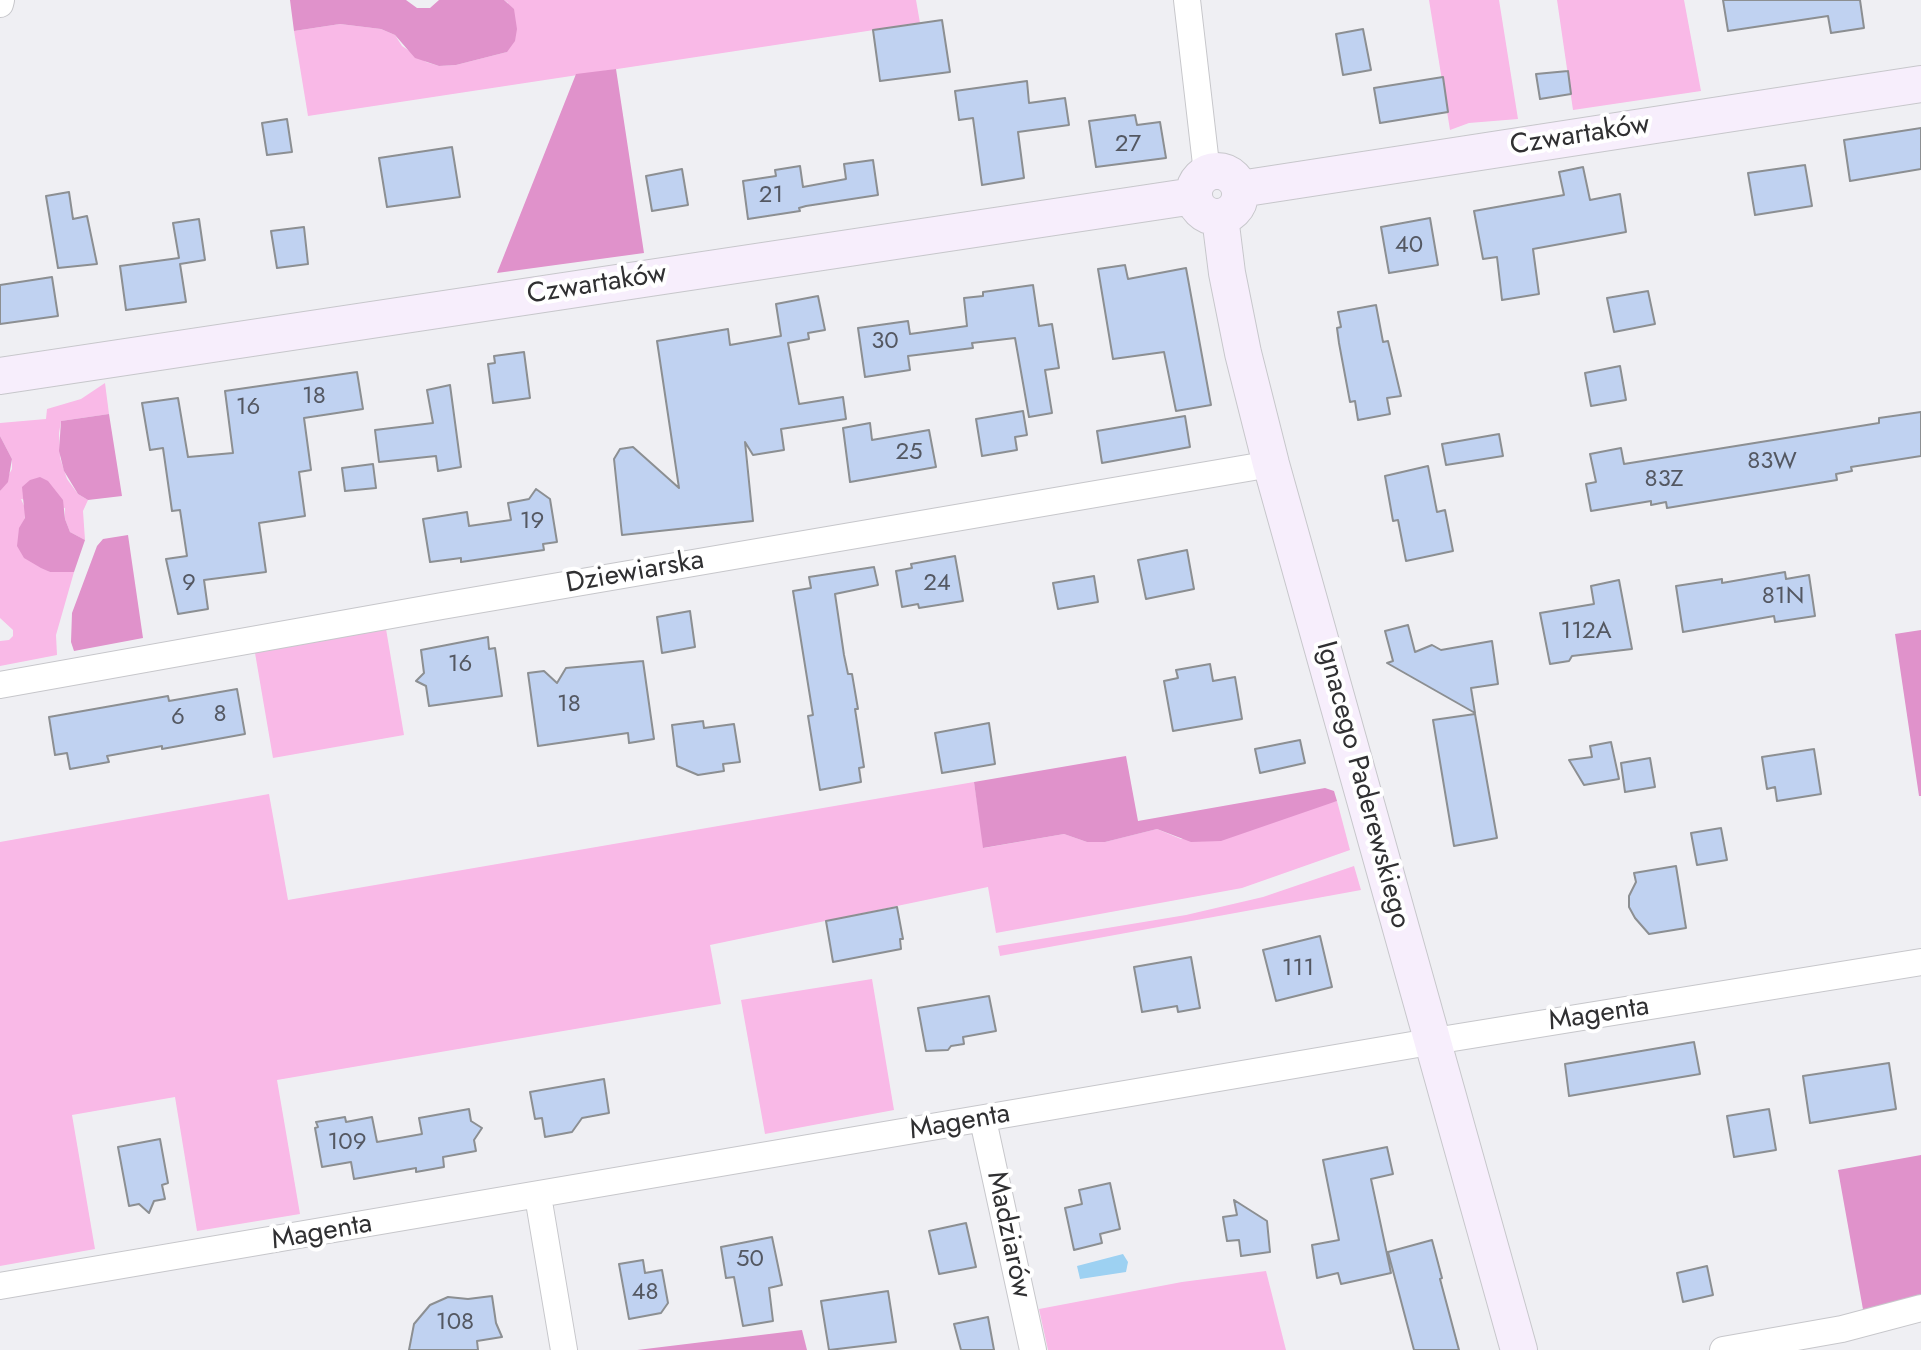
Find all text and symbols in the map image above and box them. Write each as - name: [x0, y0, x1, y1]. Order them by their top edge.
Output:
- street label: Czwartaków: [1508, 108, 1652, 164]
- house number: 27: [1115, 131, 1141, 159]
- house number: 21: [759, 182, 783, 210]
- house number: 40: [1395, 232, 1423, 260]
- street label: Czwartaków: [525, 257, 669, 313]
- house number: 30: [871, 328, 899, 356]
- house number: 18: [302, 383, 326, 411]
- house number: 16: [236, 394, 260, 422]
- house number: 25: [895, 439, 923, 467]
- house number: 83W: [1747, 448, 1797, 476]
- house number: 83Z: [1645, 466, 1683, 494]
- house number: 19: [520, 508, 544, 536]
- street label: Dziewiarska: [563, 544, 707, 602]
- house number: 9: [182, 570, 196, 598]
- house number: 24: [923, 570, 951, 598]
- house number: 81N: [1762, 583, 1804, 611]
- house number: 112A: [1560, 618, 1612, 646]
- street label: Ignacego Paderewskiego: [1308, 638, 1416, 932]
- house number: 16: [448, 651, 472, 679]
- house number: 18: [557, 691, 581, 719]
- house number: 8: [213, 701, 227, 729]
- house number: 6: [171, 704, 185, 732]
- house number: 111: [1282, 955, 1314, 983]
- street label: Magenta: [1546, 990, 1652, 1040]
- street label: Magenta: [907, 1098, 1013, 1148]
- house number: 109: [327, 1129, 367, 1157]
- street label: Madziarów: [978, 1169, 1038, 1301]
- street label: Magenta: [269, 1208, 375, 1258]
- house number: 50: [736, 1246, 764, 1274]
- house number: 48: [631, 1279, 659, 1307]
- house number: 108: [436, 1309, 474, 1337]

